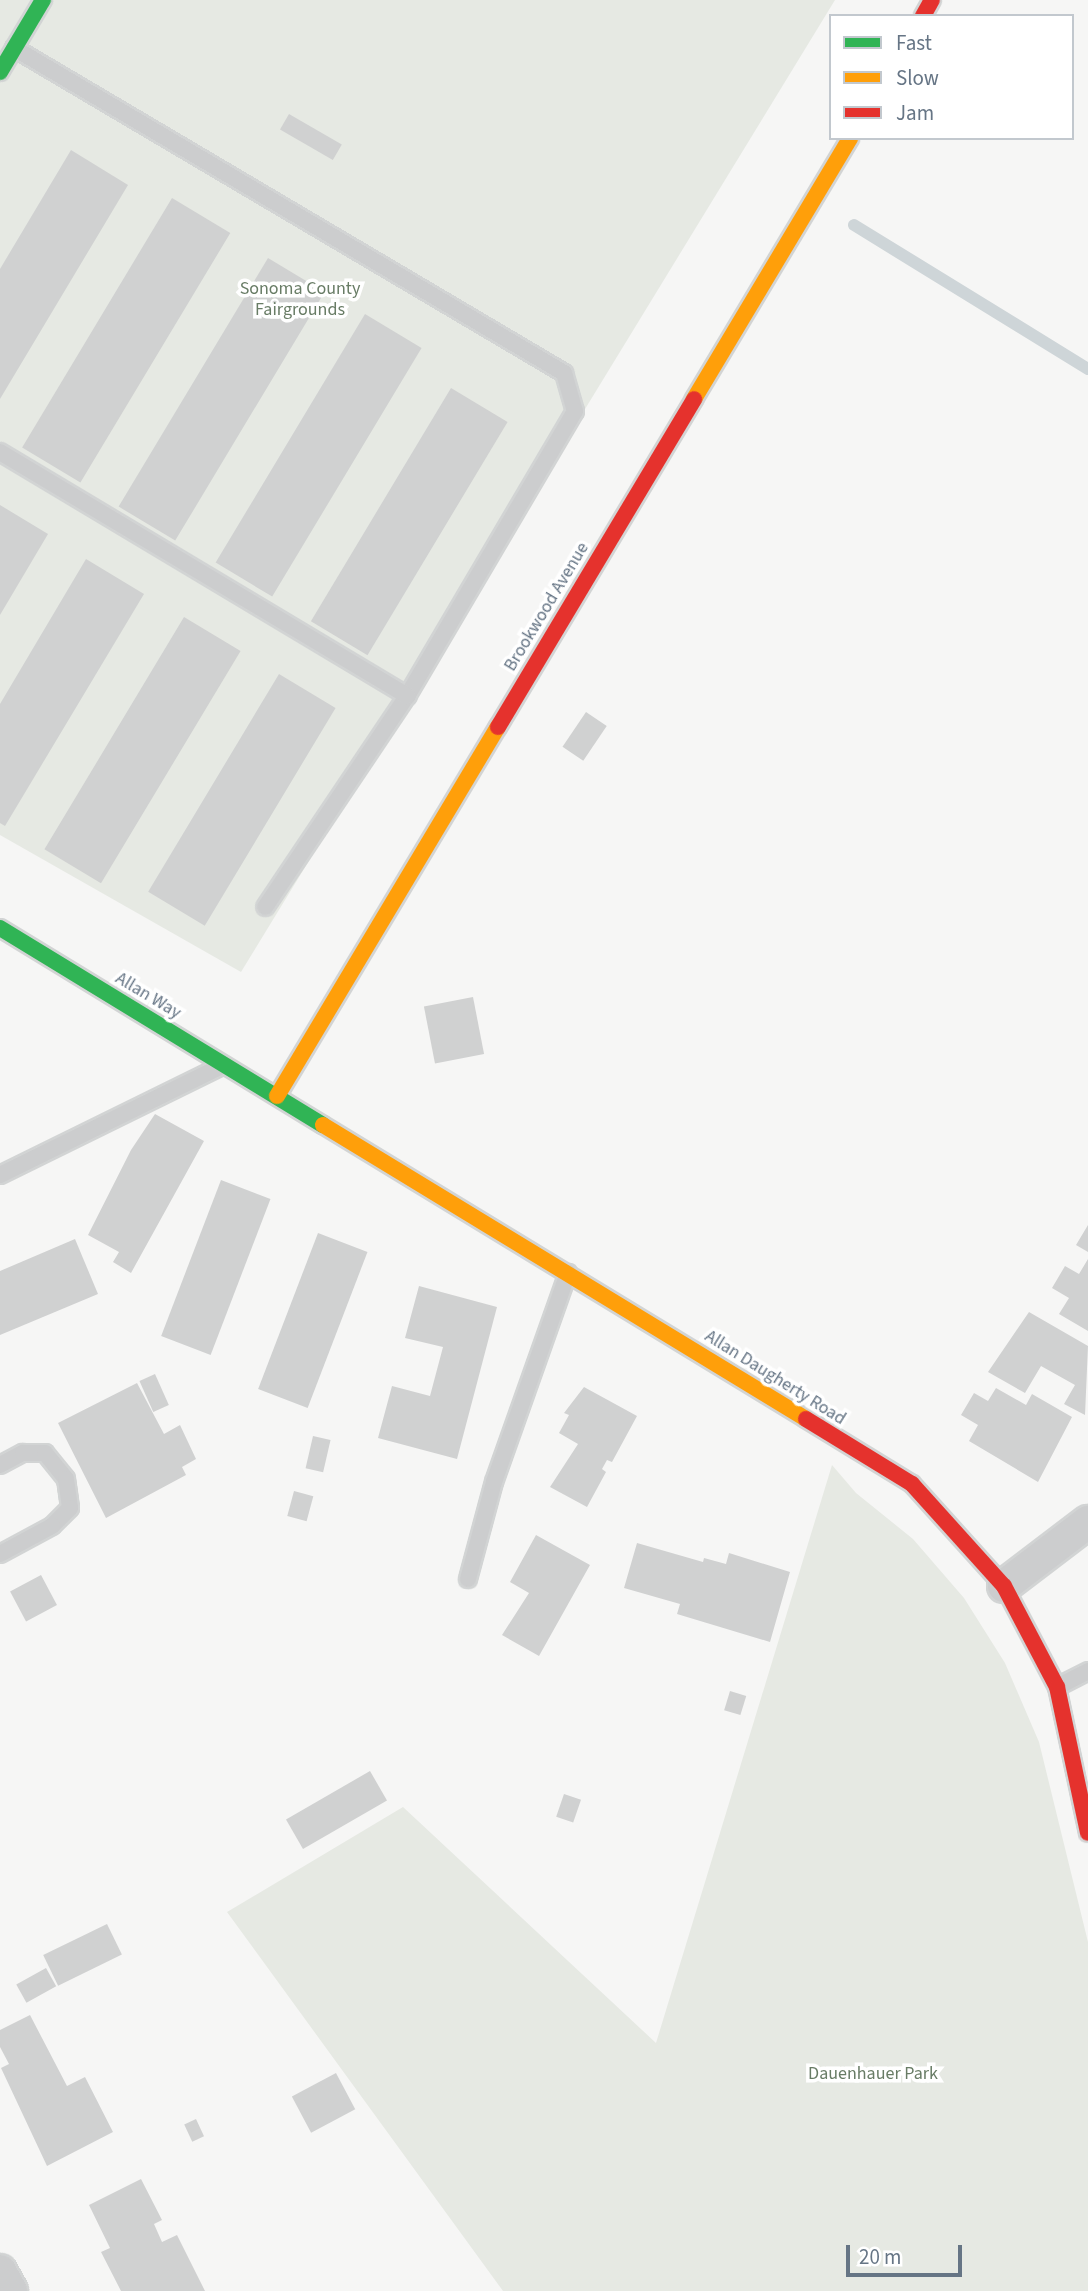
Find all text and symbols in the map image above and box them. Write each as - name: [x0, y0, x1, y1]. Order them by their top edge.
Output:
- legend: [829, 14, 1074, 140]
- text: Fast: [896, 28, 932, 58]
- text: Slow: [896, 63, 939, 93]
- text: Jam: [896, 98, 934, 128]
- park label: Sonoma County Fairgrounds: [240, 279, 360, 322]
- street label: Brookwood Avenue: [500, 539, 594, 675]
- street label: Allan Way: [111, 968, 185, 1024]
- street label: Allan Daugherty Road: [701, 1326, 849, 1430]
- park label: Dauenhauer Park: [808, 2063, 938, 2085]
- scale bar: [850, 2232, 965, 2276]
- text: 20 m: [859, 2242, 901, 2272]

